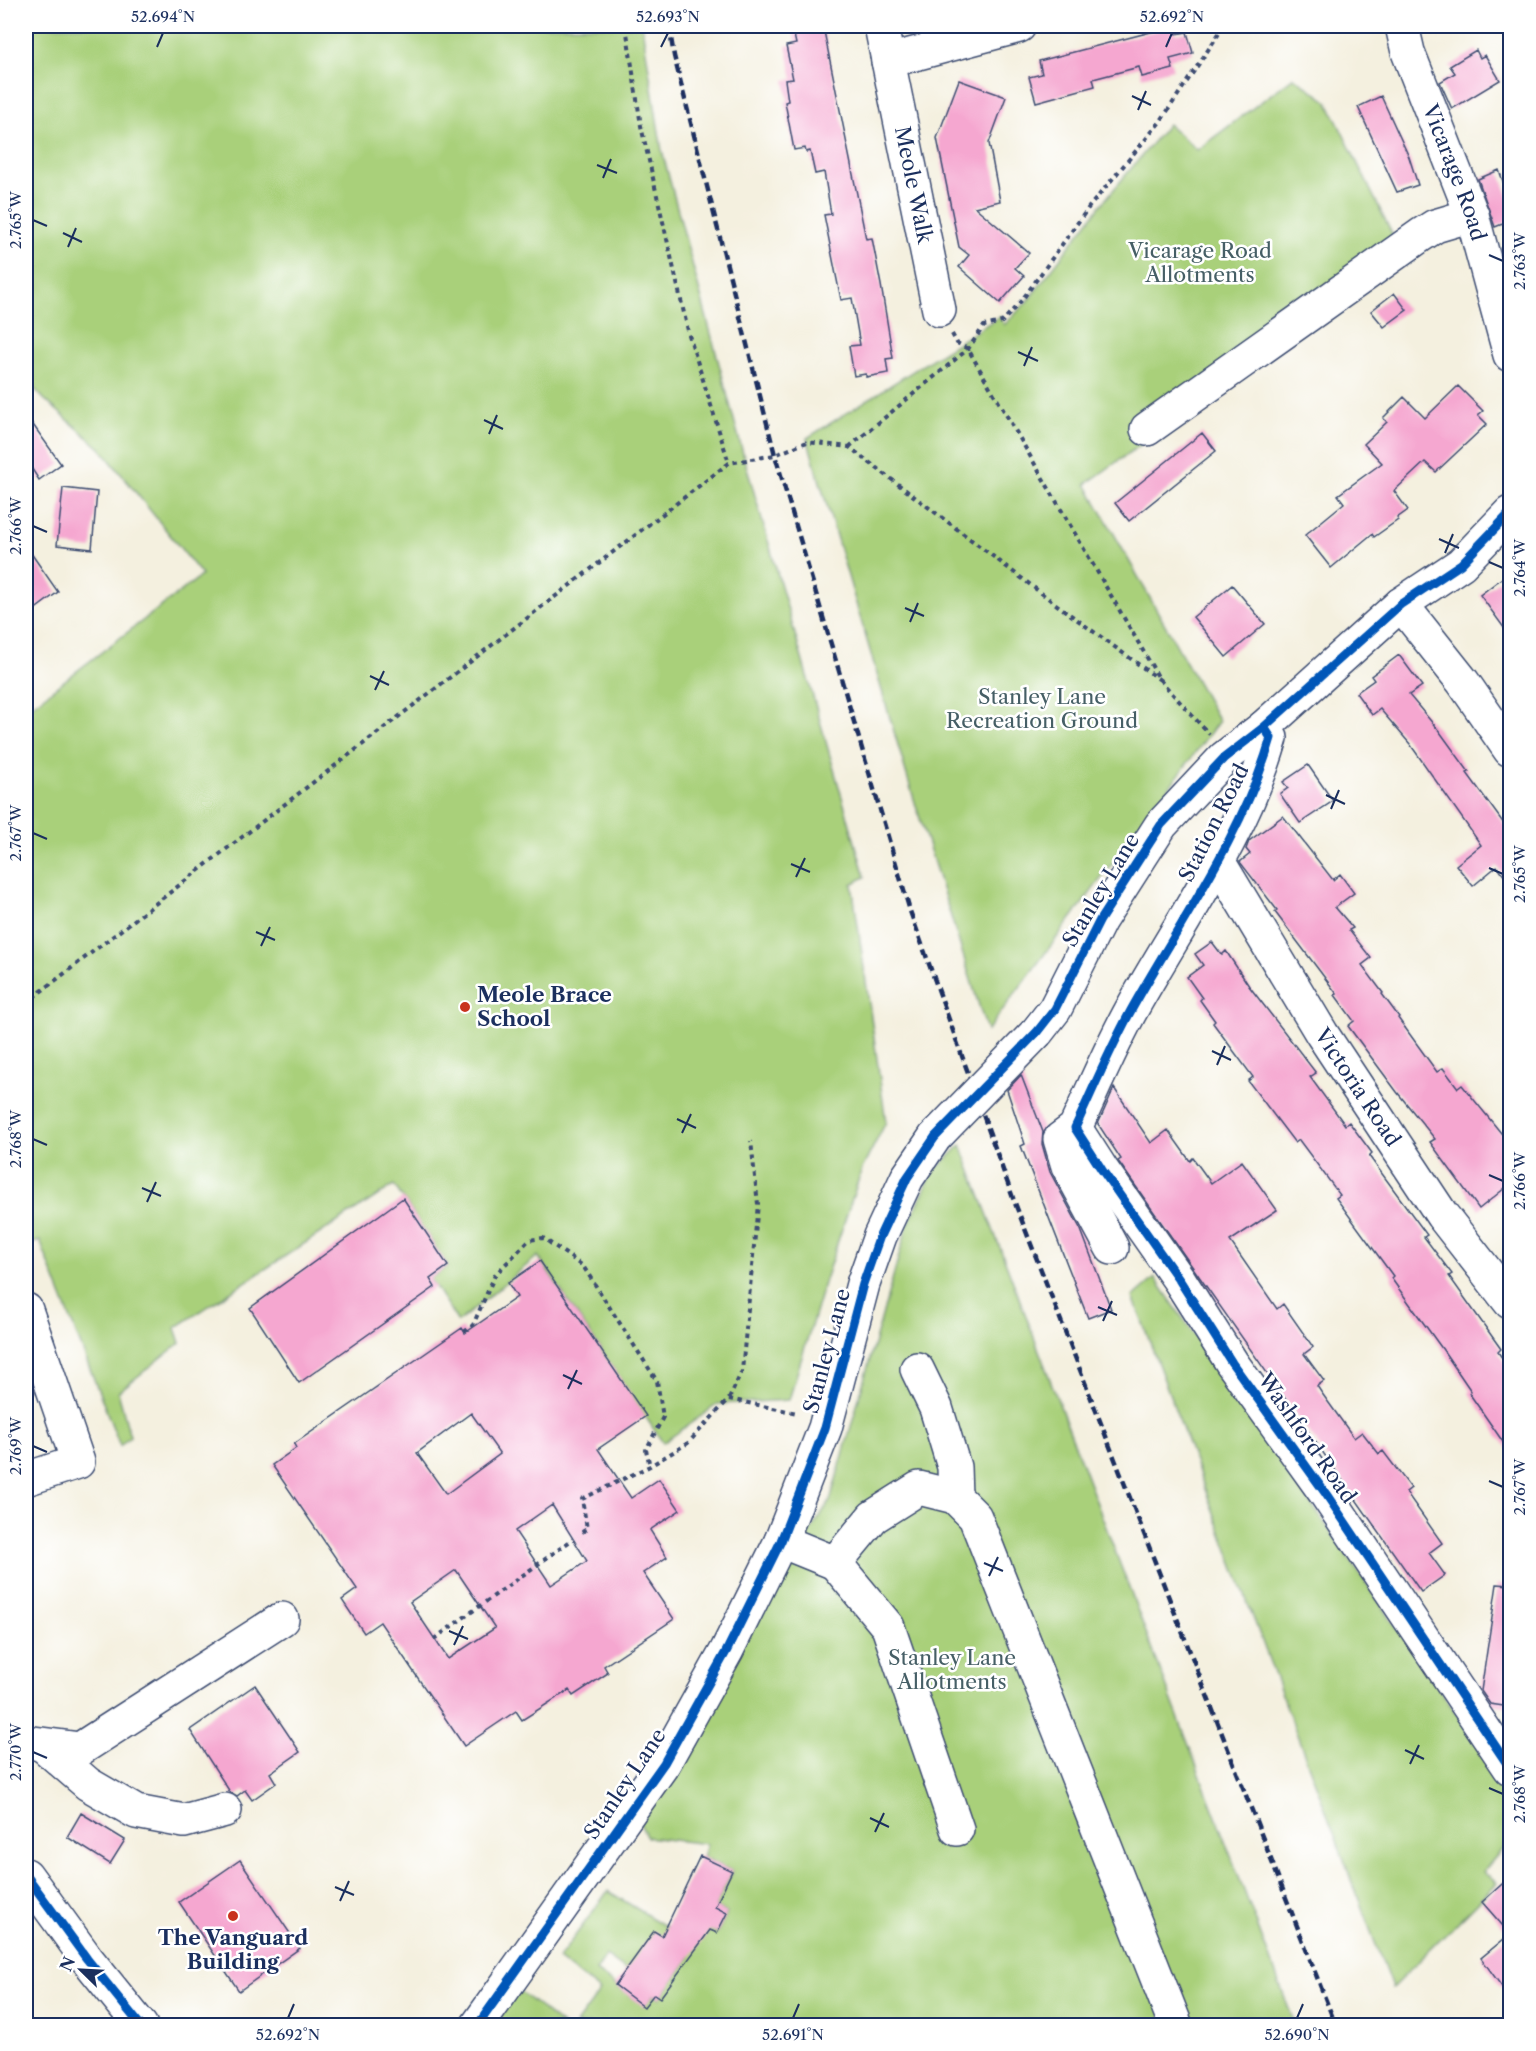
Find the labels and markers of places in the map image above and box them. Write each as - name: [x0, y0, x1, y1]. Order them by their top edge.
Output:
- place label: Meole Brace School: [477, 982, 612, 1031]
- marker: Meole Brace School: [458, 1000, 472, 1014]
- marker: The Vanguard Building: [226, 1909, 240, 1923]
- place label: The Vanguard Building: [158, 1925, 308, 1974]

